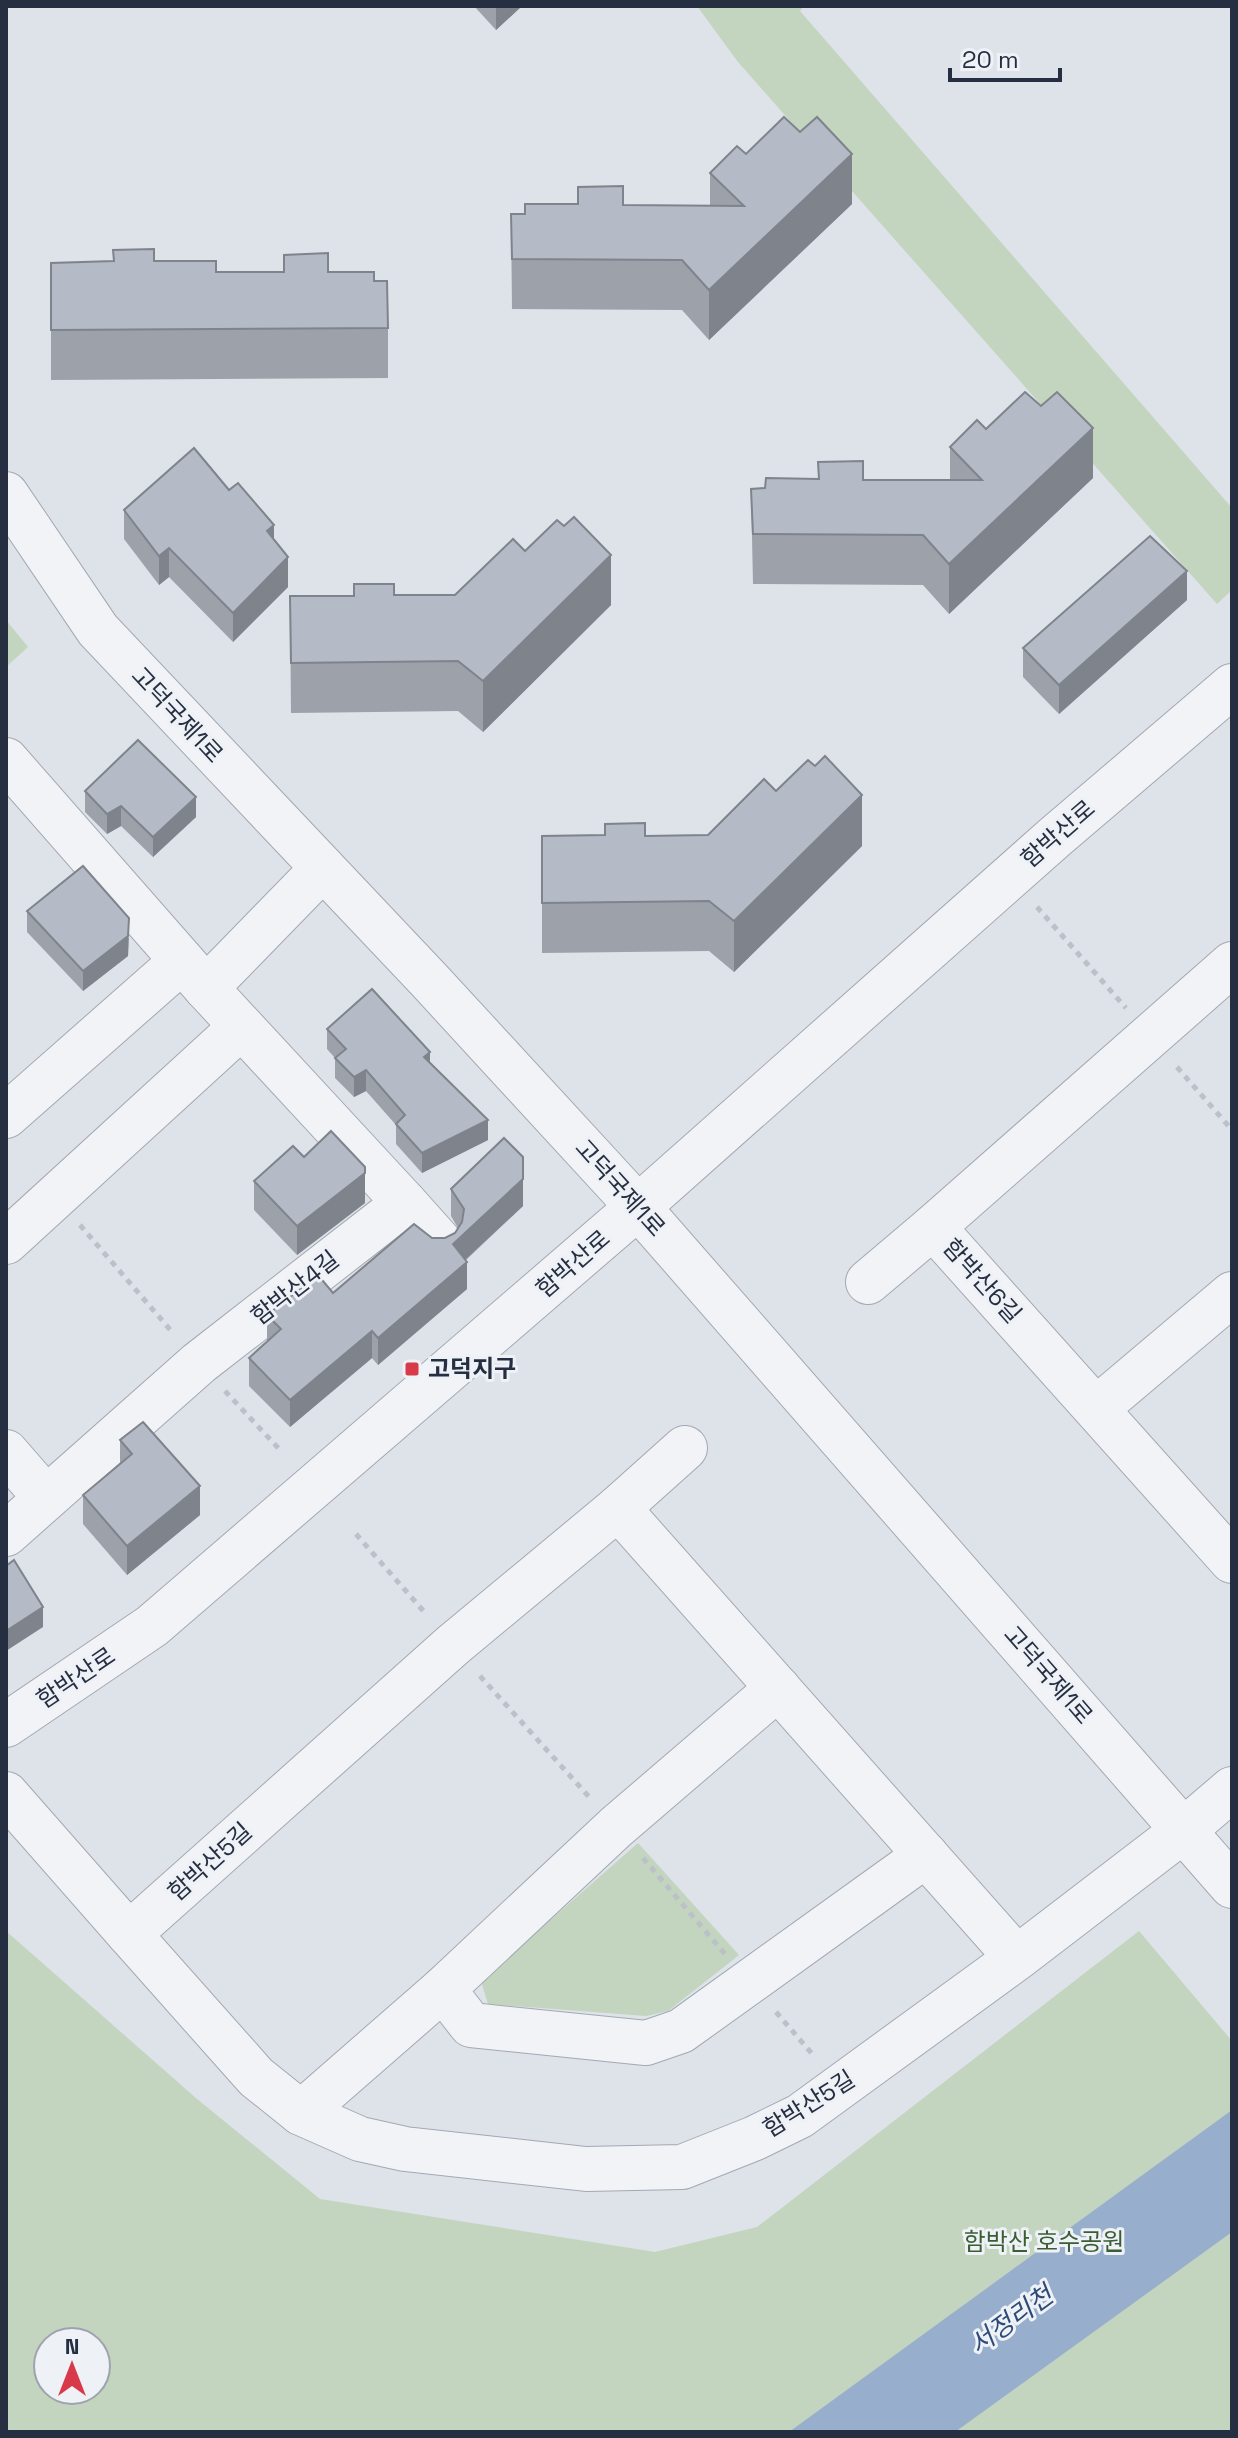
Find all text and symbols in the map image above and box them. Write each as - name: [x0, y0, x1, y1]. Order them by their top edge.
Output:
- scale bar: [950, 32, 1060, 82]
- text: 20 m: [962, 44, 1019, 75]
- street label: 고덕국제1로: [125, 660, 230, 769]
- street label: 함박산로: [1014, 793, 1101, 874]
- street label: 고덕국제1로: [569, 1133, 672, 1243]
- street label: 함박산로: [529, 1223, 616, 1304]
- street label: 함박산6길: [936, 1232, 1028, 1329]
- street label: 함박산4길: [244, 1244, 345, 1332]
- place label: 고덕지구: [428, 1353, 516, 1384]
- marker: 고덕지구: [403, 1360, 421, 1378]
- street label: 고덕국제1로: [997, 1619, 1100, 1730]
- street label: 함박산로: [30, 1640, 121, 1715]
- street label: 함박산5길: [161, 1816, 258, 1908]
- street label: 함박산5길: [757, 2063, 860, 2144]
- park label: 함박산 호수공원: [964, 2226, 1124, 2257]
- water label: 서정리천: [962, 2276, 1062, 2362]
- north arrow: [32, 2326, 112, 2406]
- text: N: [65, 2332, 79, 2360]

